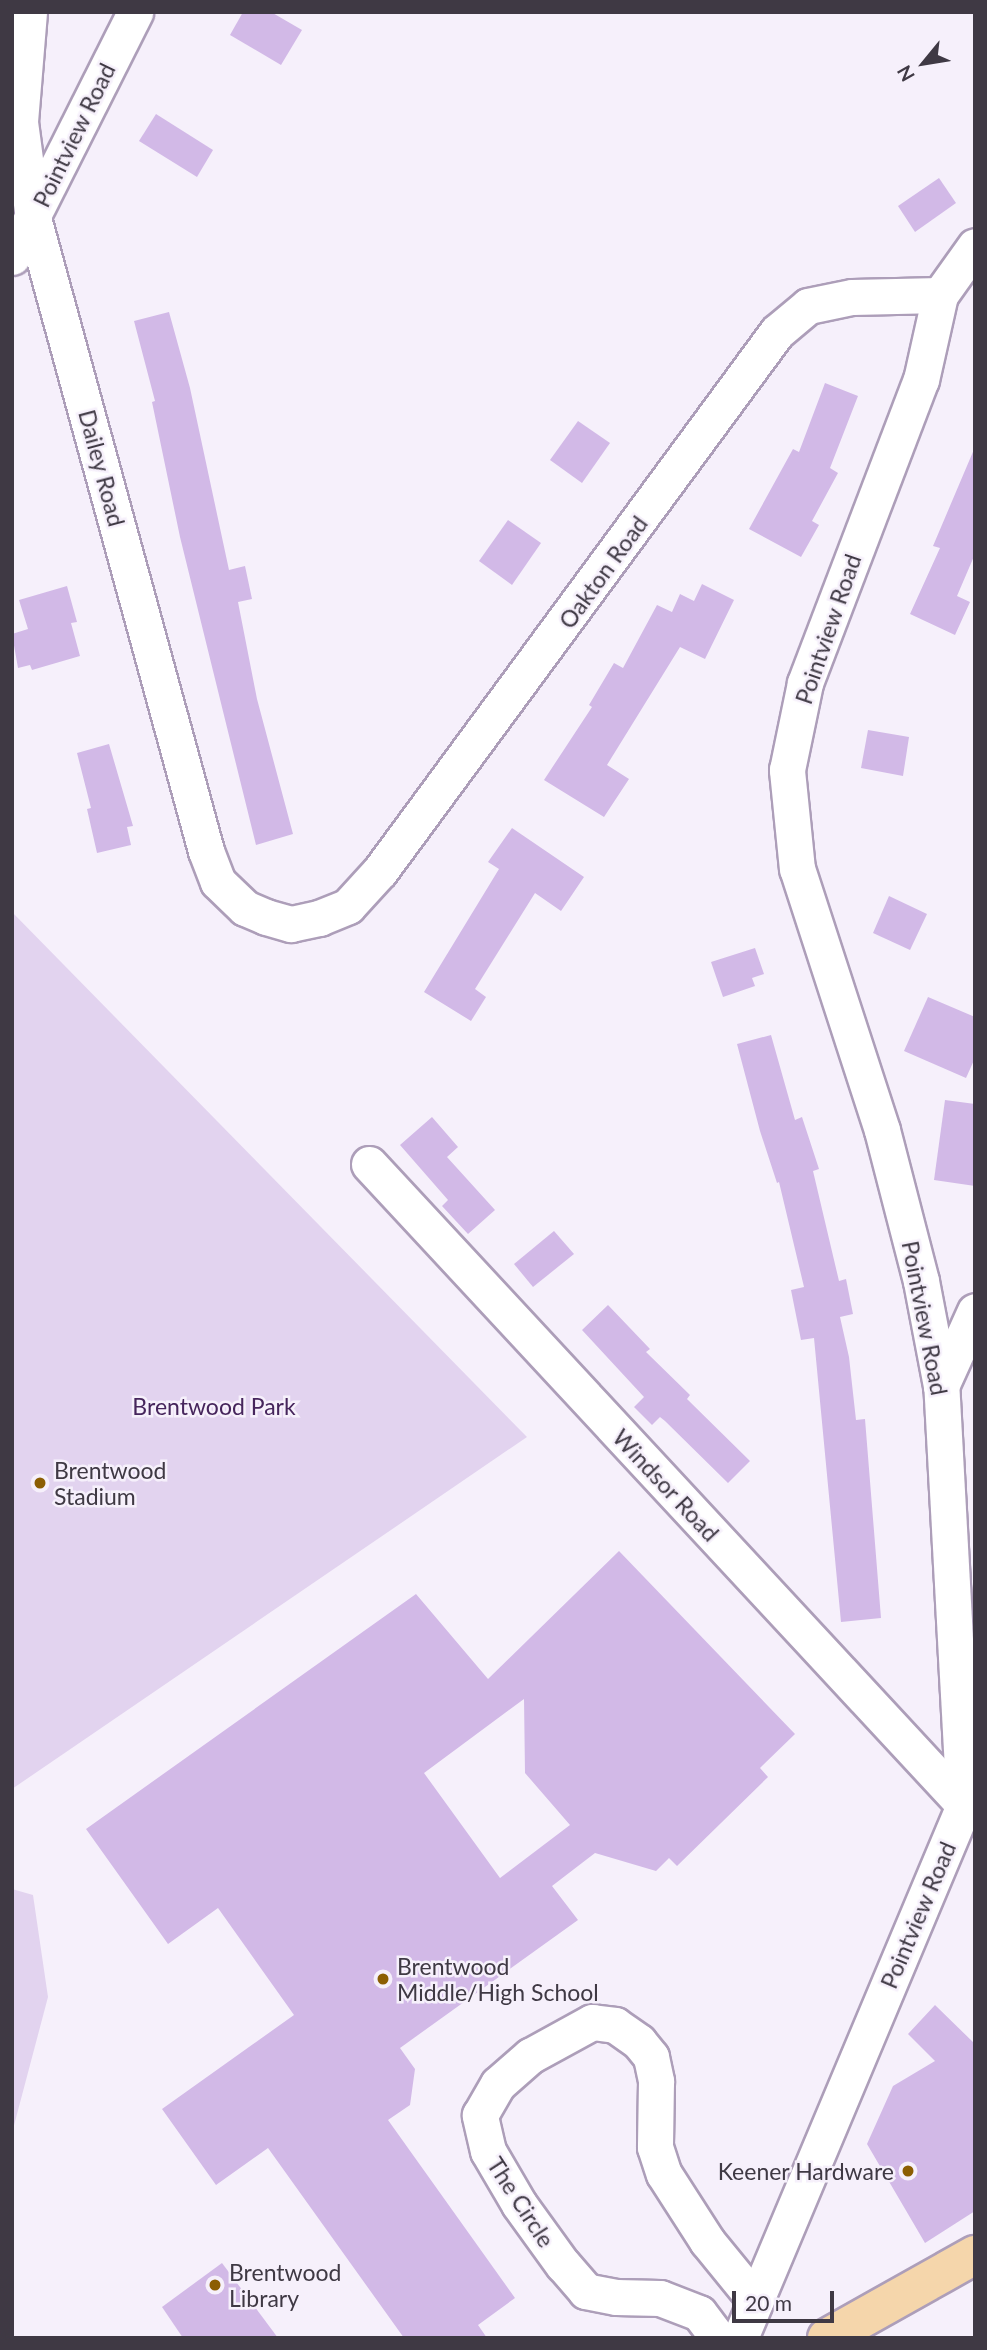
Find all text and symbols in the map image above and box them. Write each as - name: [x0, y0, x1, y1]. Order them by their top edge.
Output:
- north arrow: [889, 28, 959, 98]
- street label: Pointview Road: [27, 58, 121, 212]
- text: N: [892, 62, 919, 86]
- street label: Dailey Road: [73, 406, 131, 530]
- street label: Oakton Road: [553, 510, 653, 634]
- street label: Pointview Road: [789, 550, 867, 708]
- street label: Pointview Road: [896, 1238, 954, 1398]
- park label: Brentwood Park: [132, 1392, 296, 1420]
- street label: Windsor Road: [607, 1423, 725, 1547]
- place label: Brentwood Stadium: [54, 1456, 166, 1510]
- marker: Brentwood Stadium: [32, 1475, 48, 1491]
- street label: Pointview Road: [875, 1837, 961, 1993]
- place label: Brentwood Middle/High School: [397, 1952, 599, 2006]
- marker: Brentwood Middle/High School: [375, 1971, 391, 1987]
- street label: The Circle: [482, 2152, 560, 2252]
- place label: Keener Hardware: [717, 2157, 894, 2185]
- marker: Keener Hardware: [900, 2163, 916, 2179]
- place label: Brentwood Library: [229, 2258, 341, 2312]
- scale bar: [735, 2276, 836, 2320]
- marker: Brentwood Library: [207, 2277, 223, 2293]
- text: 20 m: [745, 2290, 792, 2315]

